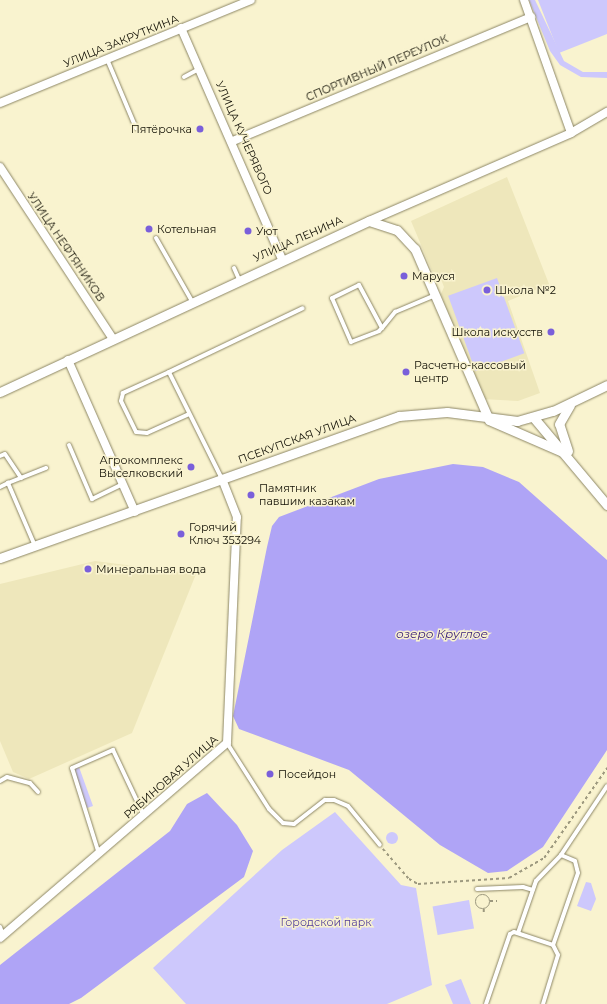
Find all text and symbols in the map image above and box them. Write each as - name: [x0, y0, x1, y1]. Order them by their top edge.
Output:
- street label: УЛИЦА ЗАКРУТКИНА: [62, 12, 180, 70]
- street label: СПОРТИВНЫЙ ПЕРЕУЛОК: [304, 32, 450, 104]
- street label: УЛИЦА КУЧЕРЯВОГО: [213, 79, 275, 197]
- place label: Пятёрочка: [131, 122, 192, 136]
- marker: Пятёрочка: [195, 124, 205, 134]
- street label: УЛИЦА НЕФТЯНИКОВ: [25, 190, 107, 304]
- street label: УЛИЦА ЛЕНИНА: [251, 213, 345, 265]
- place label: Котельная: [157, 222, 216, 236]
- marker: Котельная: [144, 224, 154, 234]
- place label: Уют: [256, 224, 278, 238]
- marker: Уют: [243, 226, 253, 236]
- place label: Маруся: [412, 269, 455, 283]
- marker: Маруся: [399, 271, 409, 281]
- place label: Школа №2: [495, 283, 556, 297]
- marker: Школа №2: [482, 285, 492, 295]
- place label: Школа искусств: [452, 325, 543, 339]
- marker: Школа искусств: [546, 327, 556, 337]
- place label: Расчетно-кассовый центр: [414, 359, 526, 385]
- marker: Расчетно-кассовый центр: [401, 367, 411, 377]
- street label: ПСЕКУПСКАЯ УЛИЦА: [236, 412, 358, 466]
- place label: Агрокомплекс Выселковский: [99, 454, 183, 480]
- marker: Агрокомплекс Выселковский: [186, 462, 196, 472]
- place label: Памятник павшим казакам: [259, 482, 355, 508]
- marker: Памятник павшим казакам: [246, 490, 256, 500]
- place label: Горячий Ключ 353294: [189, 521, 261, 547]
- marker: Горячий Ключ 353294: [176, 529, 186, 539]
- place label: Минеральная вода: [96, 562, 206, 576]
- marker: Минеральная вода: [83, 564, 93, 574]
- water label: озеро Круглое: [396, 627, 488, 641]
- street label: РЯБИНОВАЯ УЛИЦА: [121, 733, 221, 821]
- place label: Посейдон: [278, 767, 336, 781]
- marker: Посейдон: [265, 769, 275, 779]
- park label: Городской парк: [280, 915, 372, 929]

